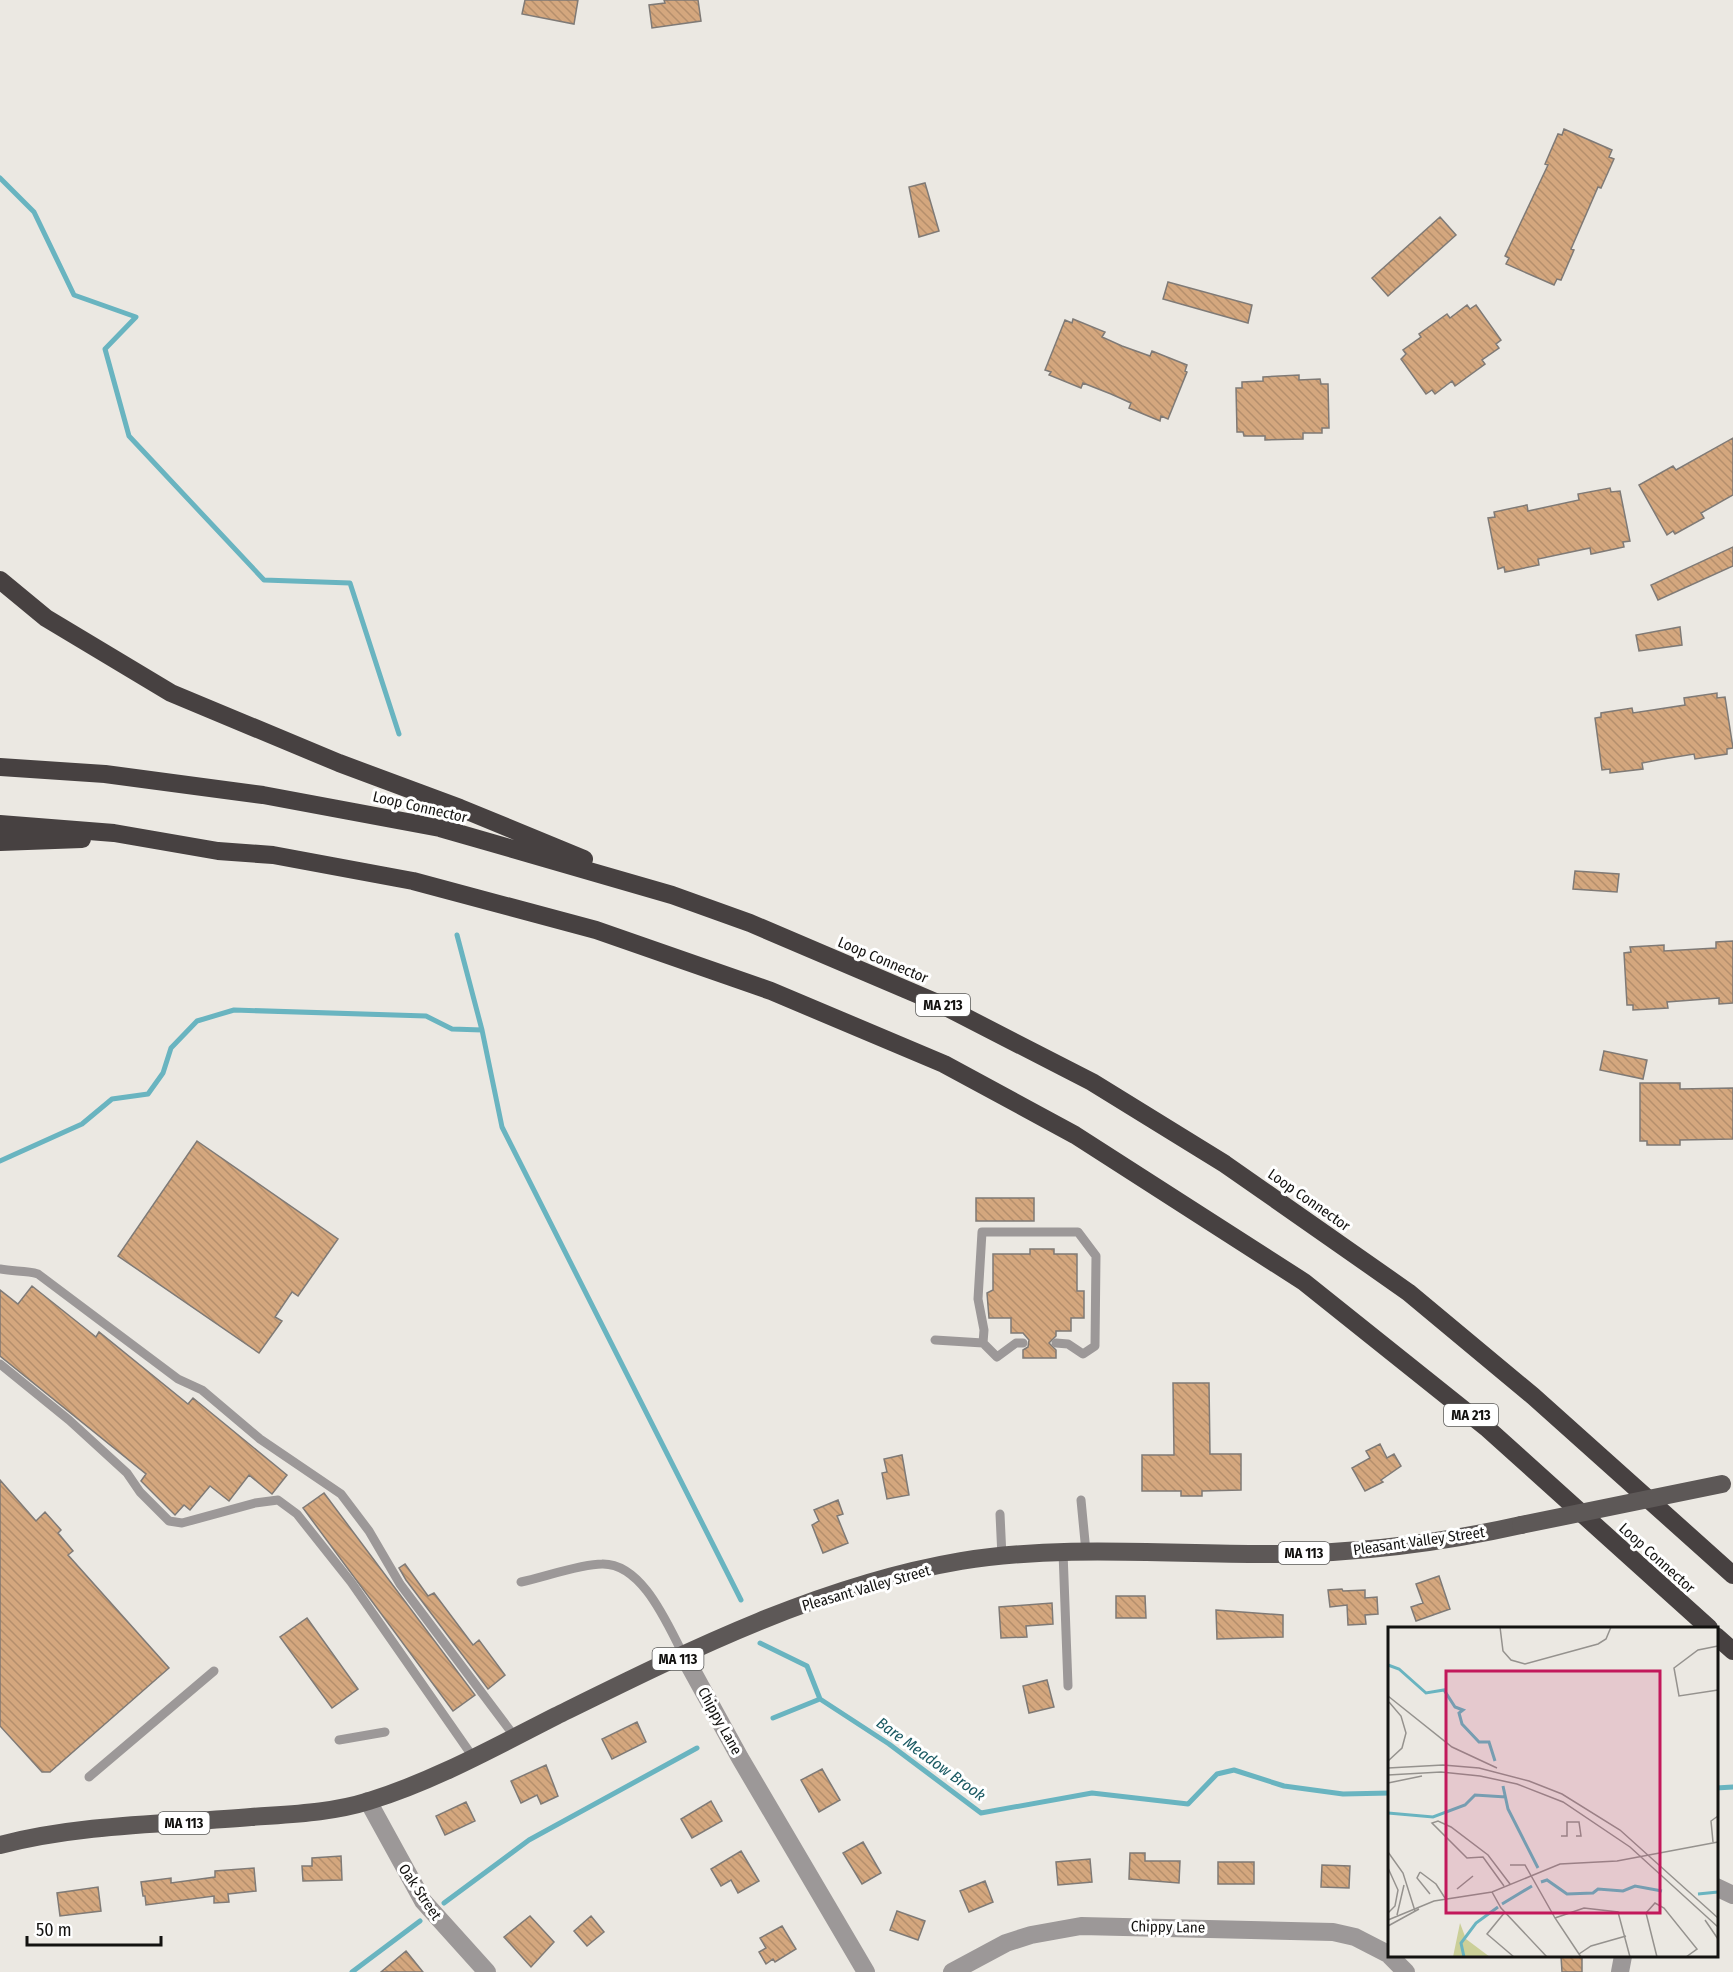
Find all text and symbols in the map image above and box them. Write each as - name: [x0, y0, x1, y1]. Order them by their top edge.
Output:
- street label: Loop Connector: [371, 787, 470, 827]
- street label: Loop Connector: [835, 933, 932, 987]
- road number: MA 213: [916, 994, 970, 1016]
- street label: Loop Connector: [1264, 1165, 1354, 1235]
- road number: MA 213: [1444, 1404, 1498, 1426]
- street label: Loop Connector: [1615, 1519, 1699, 1597]
- street label: Pleasant Valley Street: [1352, 1523, 1486, 1559]
- road number: MA 113: [1278, 1542, 1330, 1564]
- street label: Pleasant Valley Street: [800, 1561, 932, 1615]
- inset map: [1388, 1627, 1718, 1957]
- road number: MA 113: [652, 1648, 704, 1670]
- street label: Chippy Lane: [694, 1684, 746, 1758]
- water label: Bare Meadow Brook: [873, 1713, 989, 1805]
- road number: MA 113: [158, 1812, 210, 1834]
- street label: Oak Street: [395, 1860, 445, 1924]
- scale bar: [27, 1909, 160, 1947]
- street label: Chippy Lane: [1131, 1917, 1205, 1937]
- text: 50 m: [36, 1919, 72, 1941]

